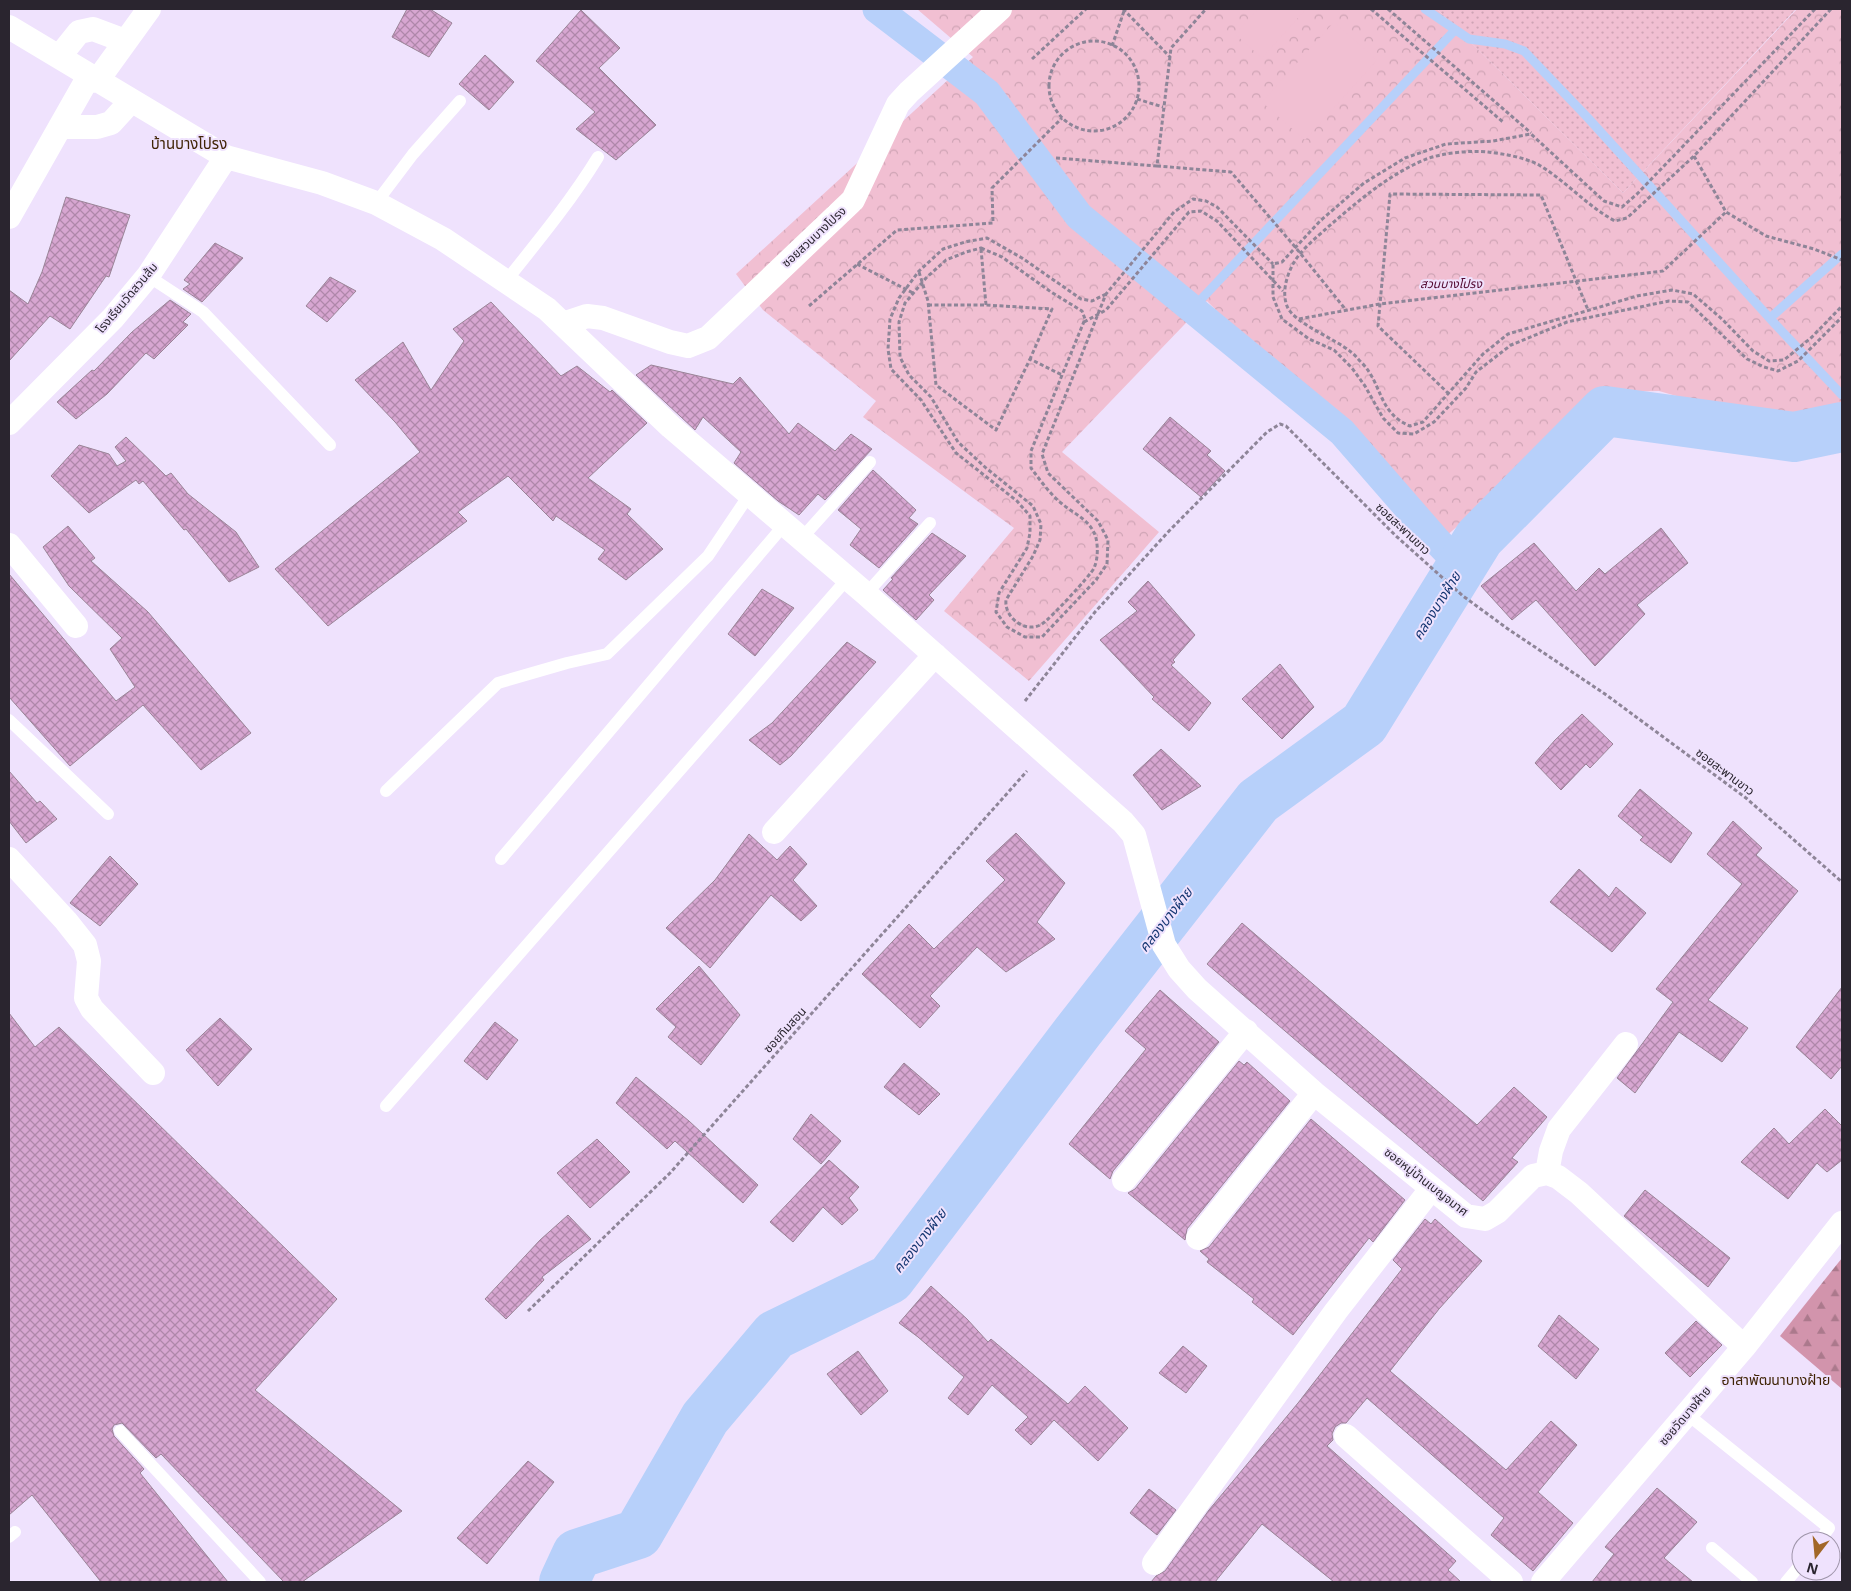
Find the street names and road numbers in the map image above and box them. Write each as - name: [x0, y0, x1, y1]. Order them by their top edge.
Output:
- street label: ซอยสวนบางโปรง: [778, 202, 850, 272]
- street label: โรงเรียนวัดสวนส้ม: [92, 259, 162, 337]
- street label: ซอยสะพานขาว: [1371, 499, 1435, 559]
- street label: ซอยสะพานขาว: [1692, 744, 1758, 800]
- street label: ซอยทิมสอน: [759, 1003, 811, 1057]
- street label: ซอยหมู่บ้านเบญจมาศ: [1380, 1143, 1472, 1221]
- street label: ซอยวัดบางฝ้าย: [1655, 1382, 1715, 1450]

